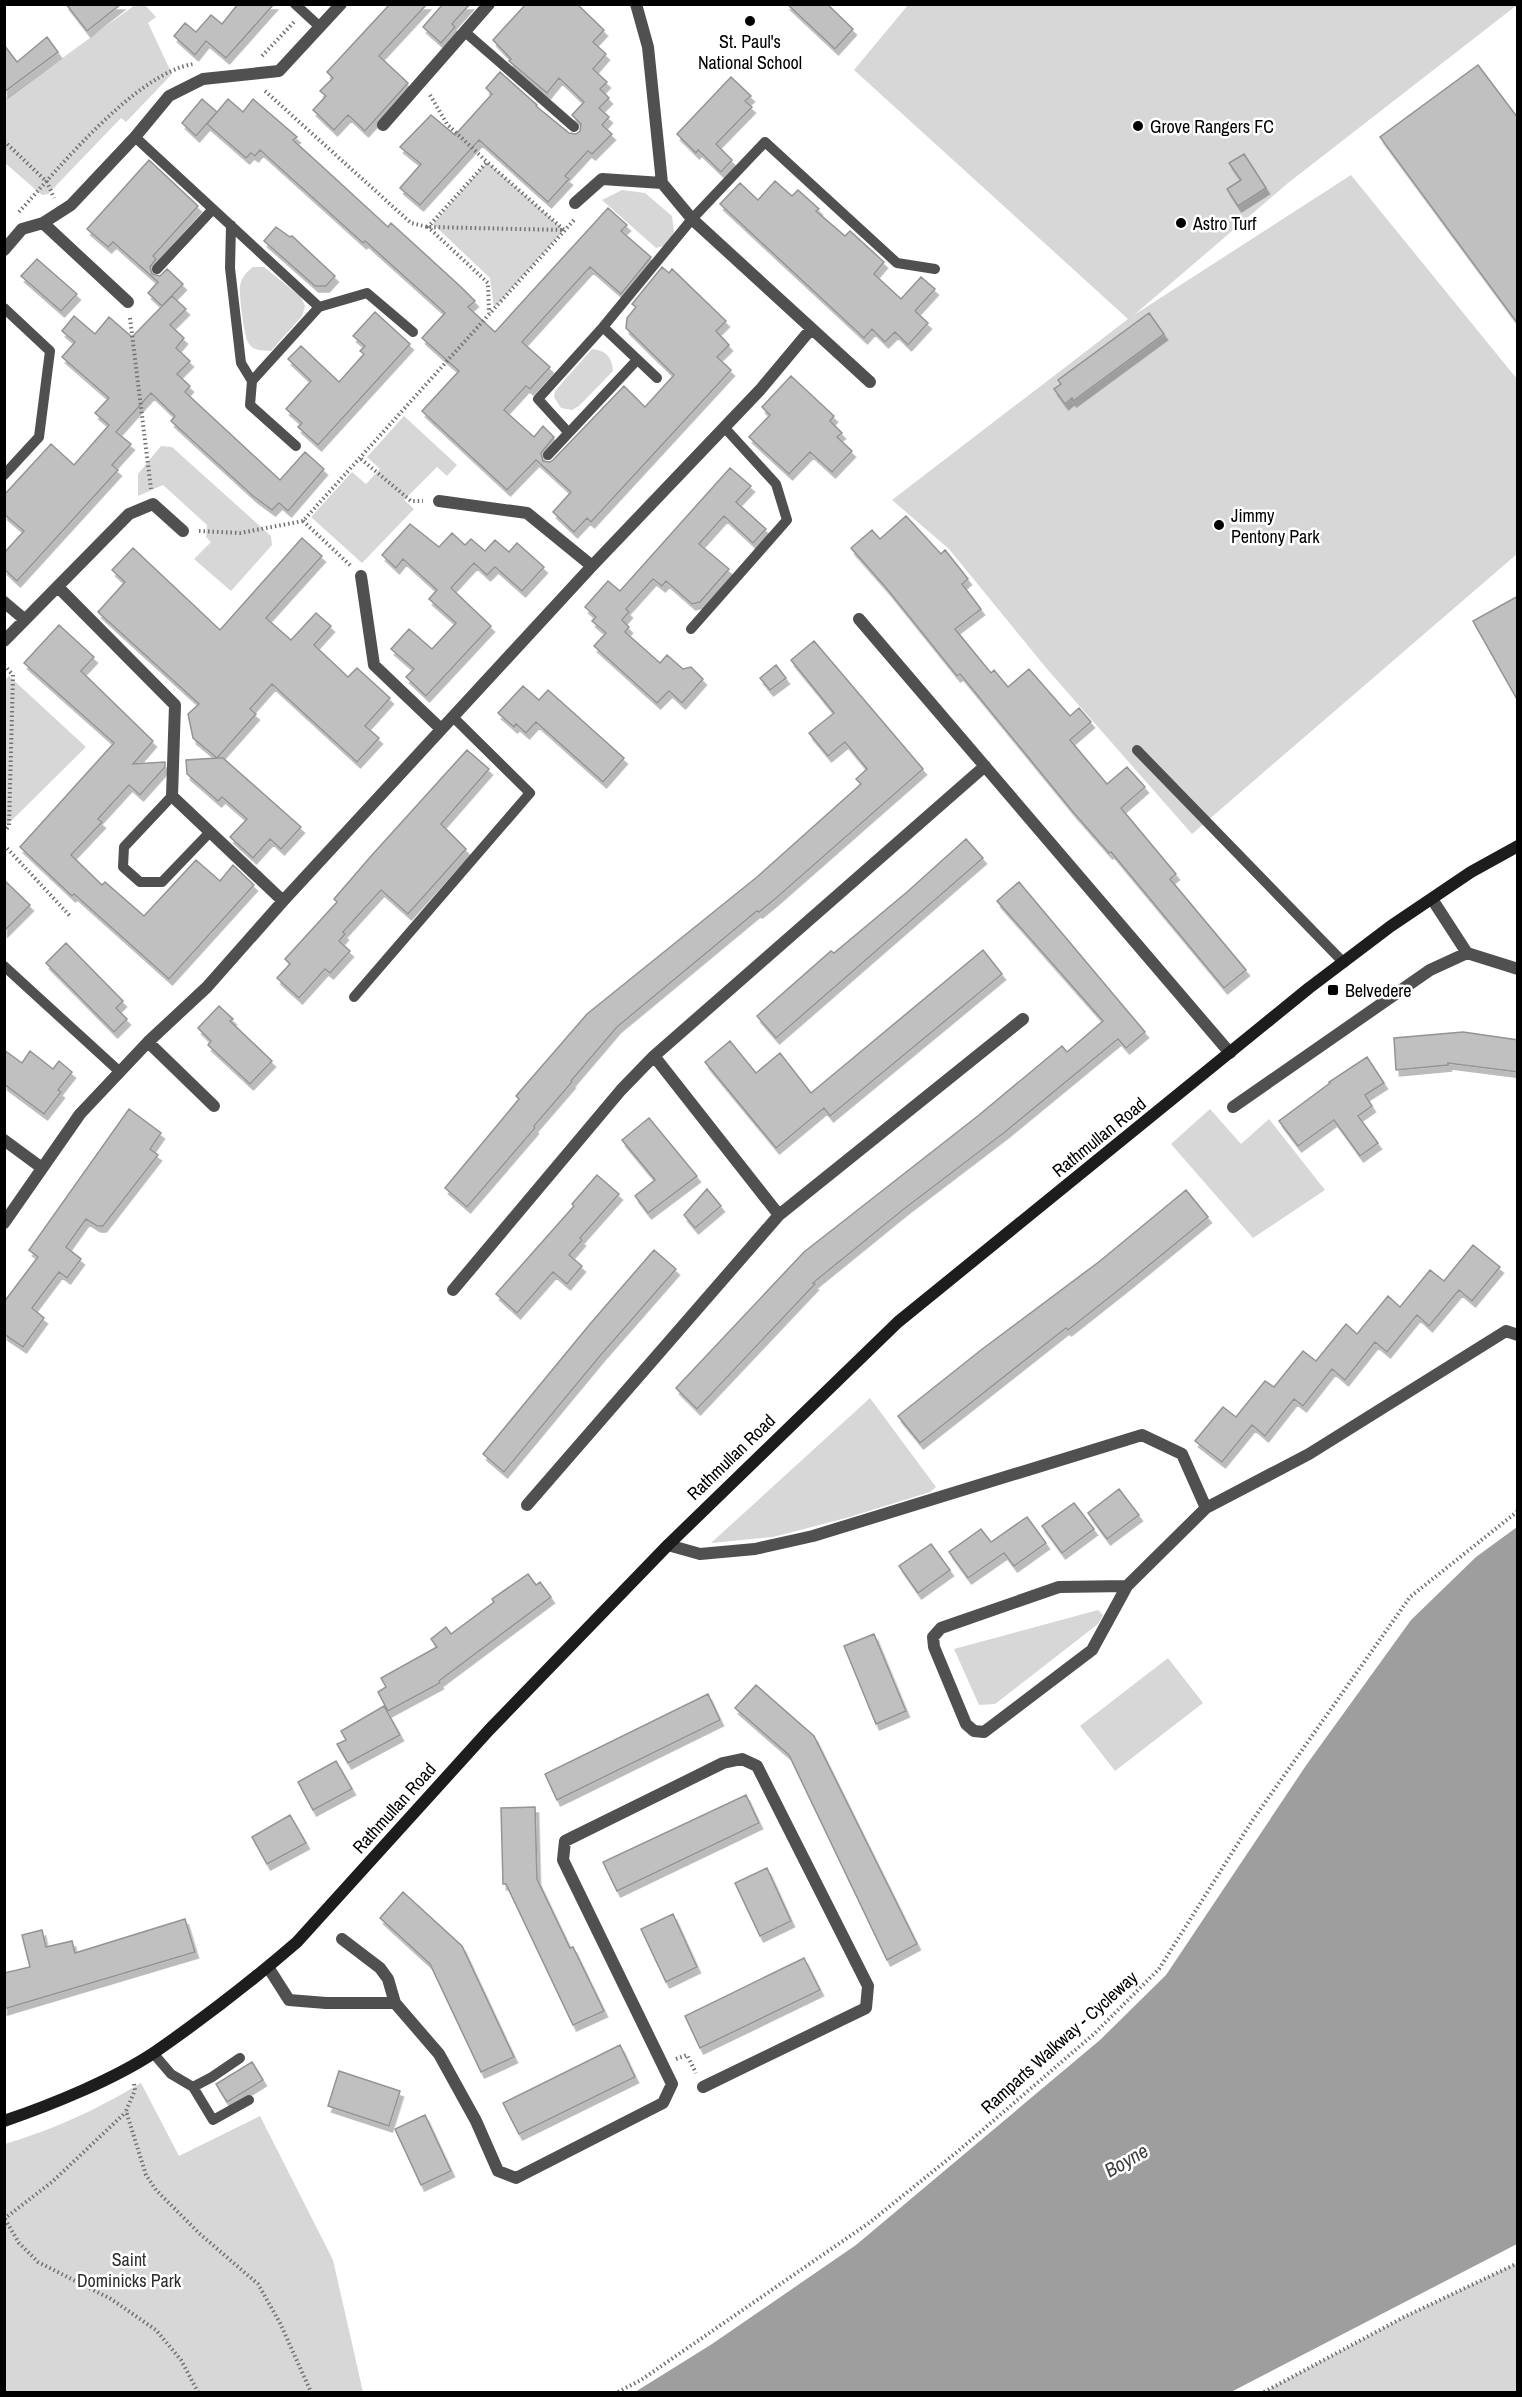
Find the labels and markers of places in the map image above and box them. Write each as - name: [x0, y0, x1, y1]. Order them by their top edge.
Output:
- marker: St. Paul's National School: [743, 14, 757, 28]
- place label: St. Paul's National School: [698, 29, 802, 75]
- place label: Grove Rangers FC: [1150, 114, 1274, 139]
- marker: Grove Rangers FC: [1131, 119, 1145, 133]
- place label: Astro Turf: [1192, 211, 1257, 236]
- marker: Astro Turf: [1174, 216, 1188, 230]
- place label: Jimmy Pentony Park: [1231, 503, 1320, 549]
- marker: Jimmy Pentony Park: [1212, 518, 1226, 532]
- place label: Belvedere: [1345, 978, 1411, 1003]
- marker: Belvedere: [1326, 983, 1340, 997]

